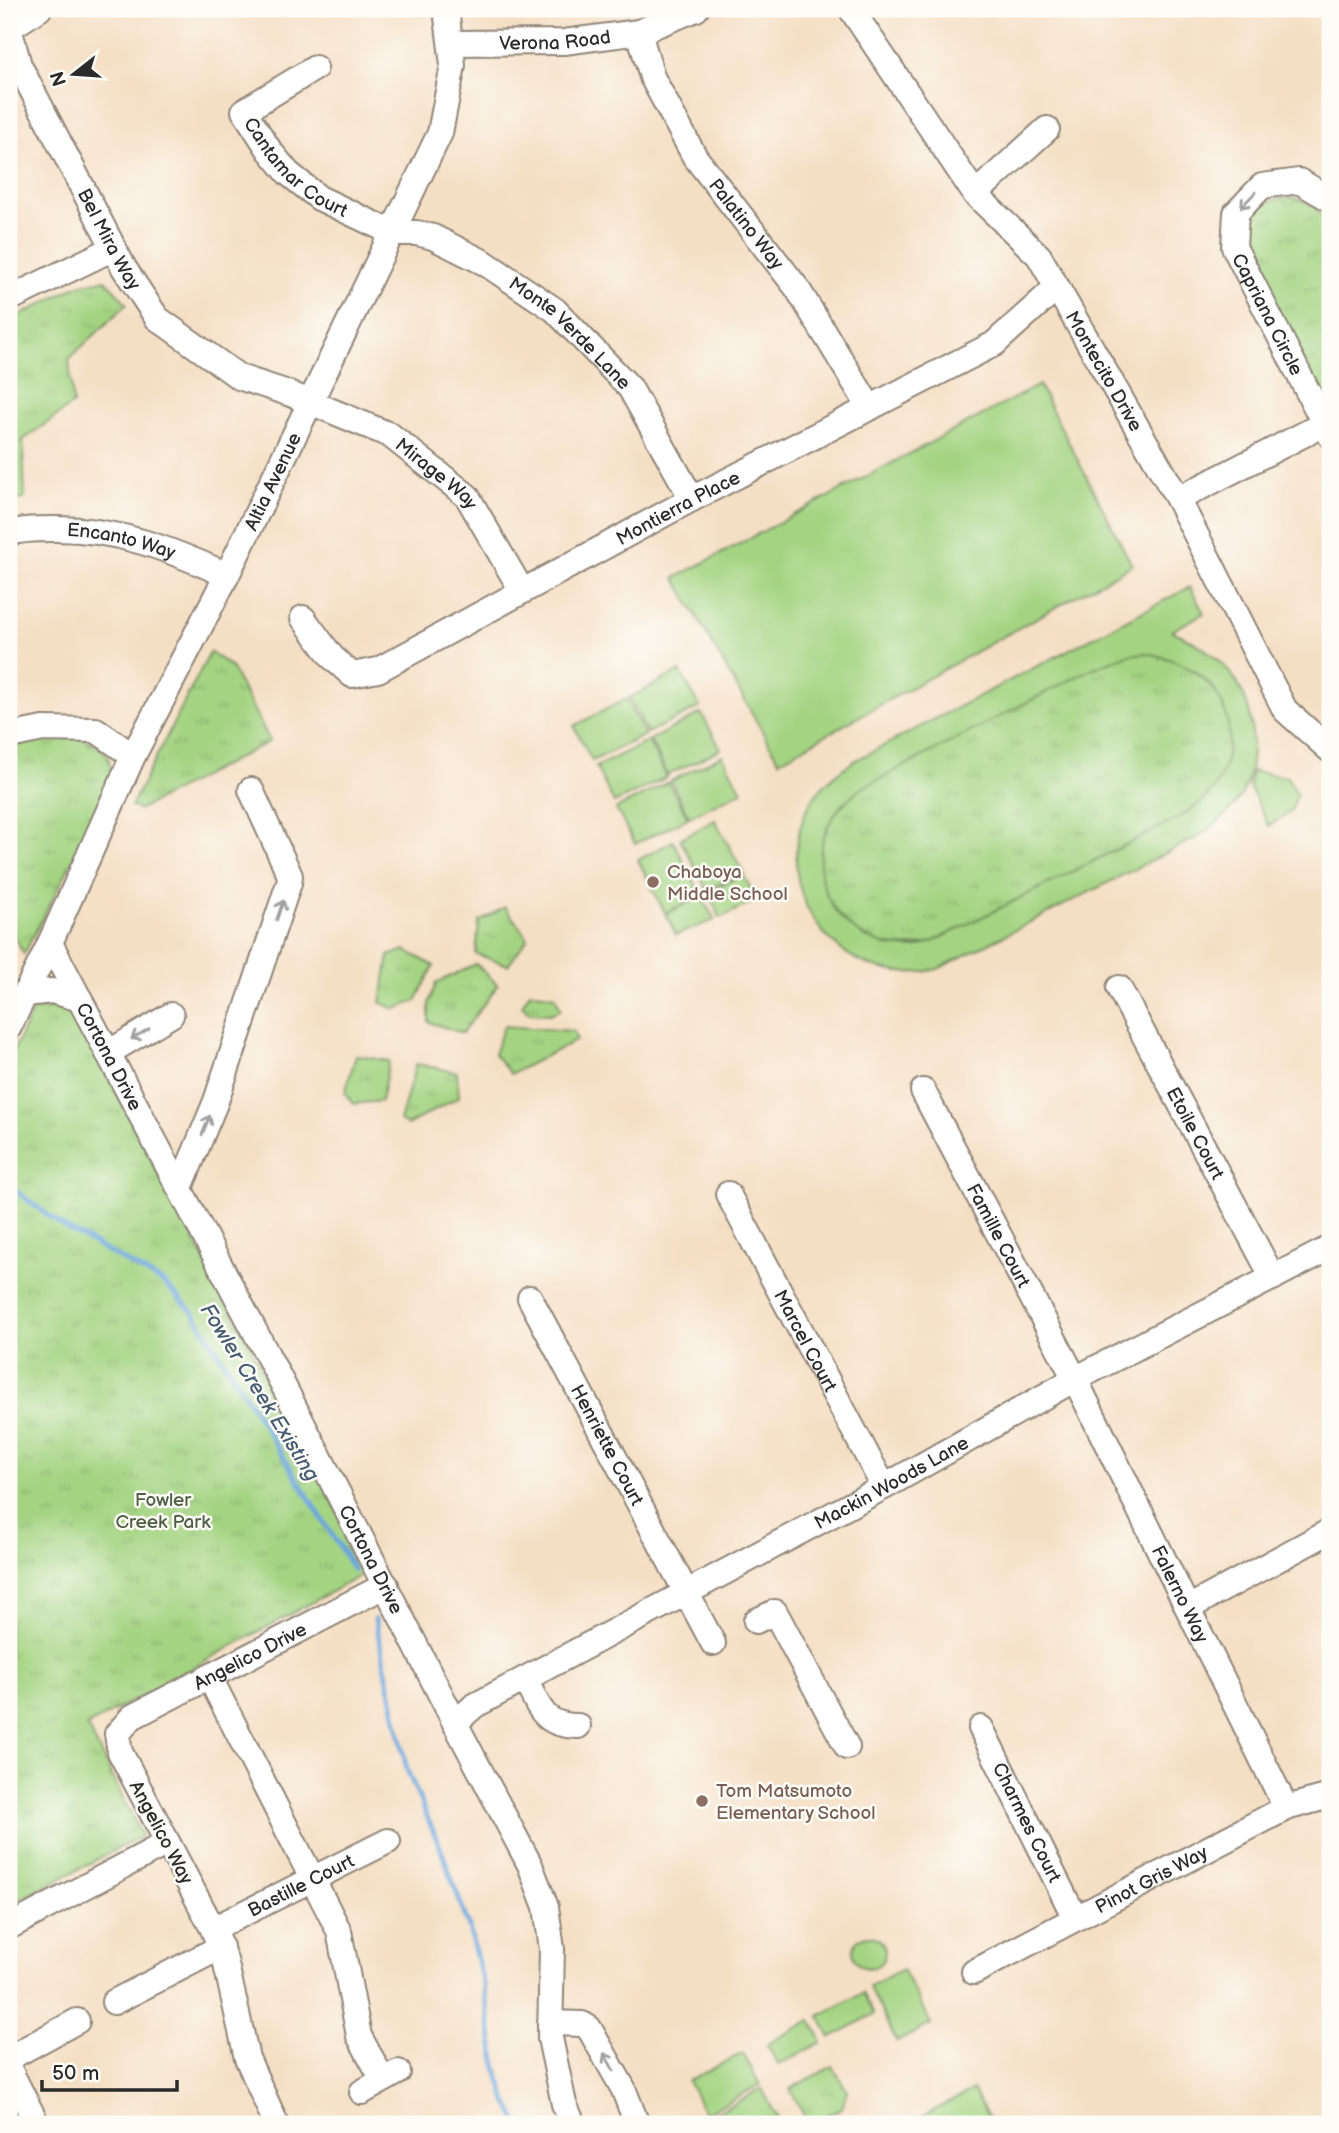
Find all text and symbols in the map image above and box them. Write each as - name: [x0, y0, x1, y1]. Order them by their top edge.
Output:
- street label: Verona Road: [499, 26, 612, 56]
- north arrow: [38, 38, 108, 108]
- text: N: [46, 68, 72, 89]
- street label: Cantamar Court: [238, 113, 351, 223]
- street label: Palatino Way: [703, 175, 788, 275]
- street label: Bel Mira Way: [72, 185, 146, 295]
- one-way arrow: [1240, 191, 1257, 208]
- street label: Capriana Circle: [1226, 250, 1308, 380]
- street label: Monte Verde Lane: [504, 272, 635, 395]
- street label: Montecito Drive: [1060, 307, 1147, 436]
- street label: Altia Avenue: [240, 429, 307, 535]
- street label: Mirage Way: [390, 434, 482, 514]
- street label: Montierra Place: [613, 466, 744, 551]
- street label: Encanto Way: [67, 519, 179, 565]
- place label: Chaboya Middle School: [667, 861, 788, 906]
- marker: Chaboya Middle School: [645, 874, 661, 890]
- one-way arrow: [274, 899, 287, 921]
- street label: Cortona Drive: [71, 999, 146, 1115]
- one-way arrow: [130, 1028, 150, 1042]
- street label: Etoile Court: [1161, 1083, 1229, 1184]
- one-way arrow: [201, 1115, 214, 1137]
- street label: Famille Court: [961, 1180, 1035, 1292]
- street label: Marcel Court: [768, 1286, 841, 1396]
- water label: Fowler Creek Existing: [195, 1299, 325, 1486]
- street label: Henriette Court: [565, 1381, 648, 1510]
- street label: Mackin Woods Lane: [811, 1432, 973, 1535]
- park label: Fowler Creek Park: [115, 1489, 211, 1534]
- street label: Cortona Drive: [333, 1502, 407, 1618]
- street label: Falerno Way: [1146, 1542, 1213, 1647]
- street label: Angelico Drive: [190, 1618, 311, 1696]
- street label: Charmes Court: [987, 1759, 1066, 1887]
- street label: Angelico Way: [124, 1777, 198, 1889]
- place label: Tom Matsumoto Elementary School: [716, 1780, 875, 1825]
- marker: Tom Matsumoto Elementary School: [694, 1793, 710, 1809]
- street label: Pinot Gris Way: [1092, 1841, 1212, 1919]
- street label: Bastille Court: [244, 1850, 358, 1923]
- scale bar: [42, 2049, 177, 2093]
- one-way arrow: [602, 2053, 616, 2073]
- text: 50 m: [52, 2061, 99, 2086]

